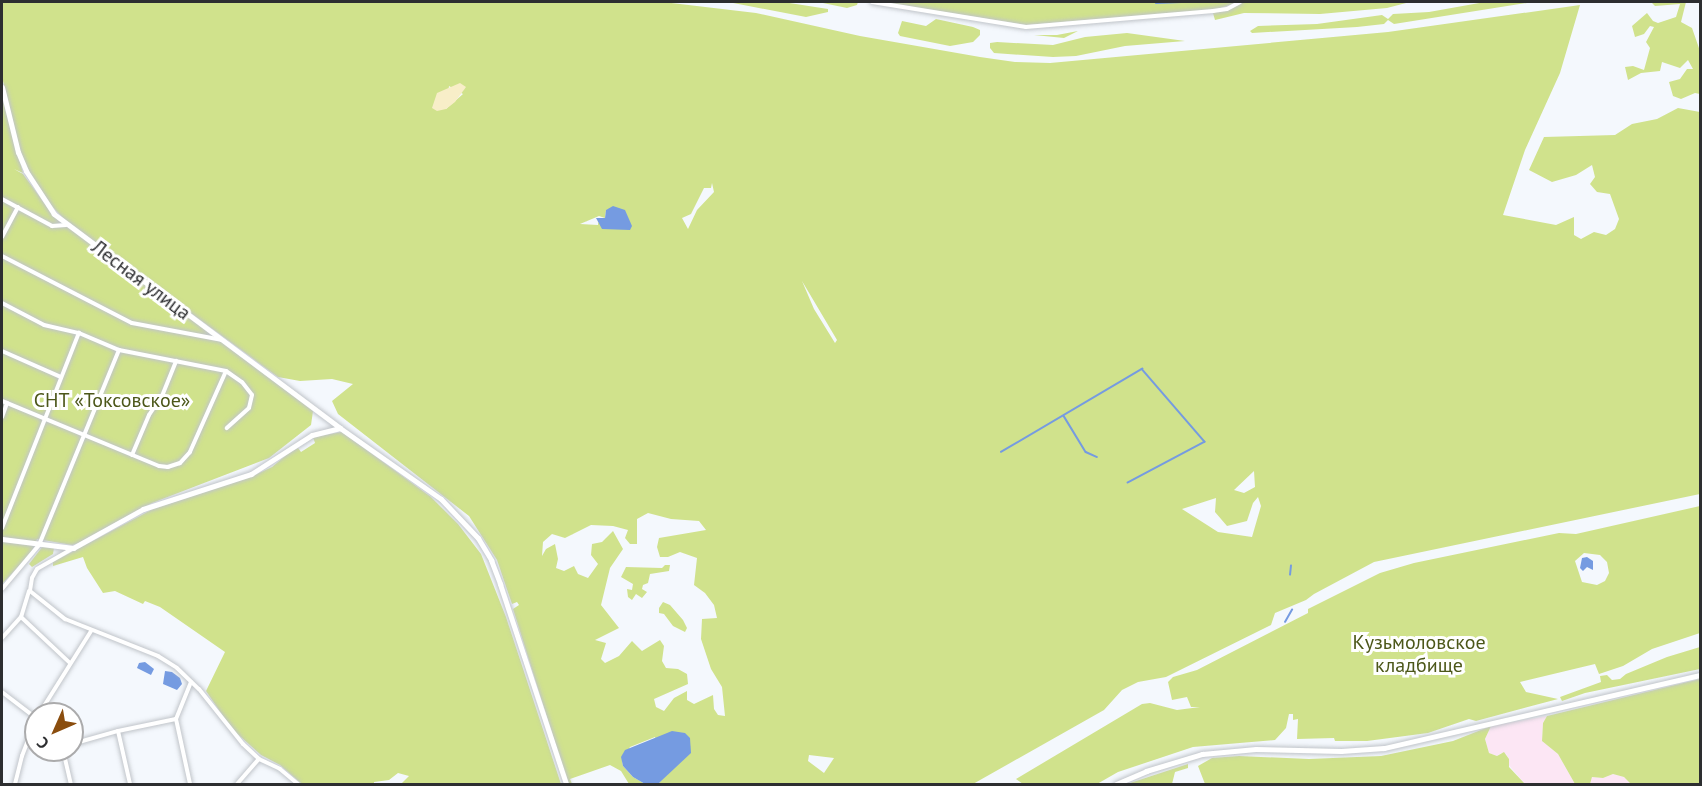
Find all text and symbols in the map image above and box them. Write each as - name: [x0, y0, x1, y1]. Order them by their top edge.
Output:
- street label: Лесная улица: [87, 235, 195, 325]
- park label: СНТ «Токсовское»: [33, 388, 191, 412]
- park label: Кузьмоловское кладбище: [1352, 631, 1486, 678]
- north arrow: [24, 702, 84, 762]
- text: С: [32, 733, 53, 754]

